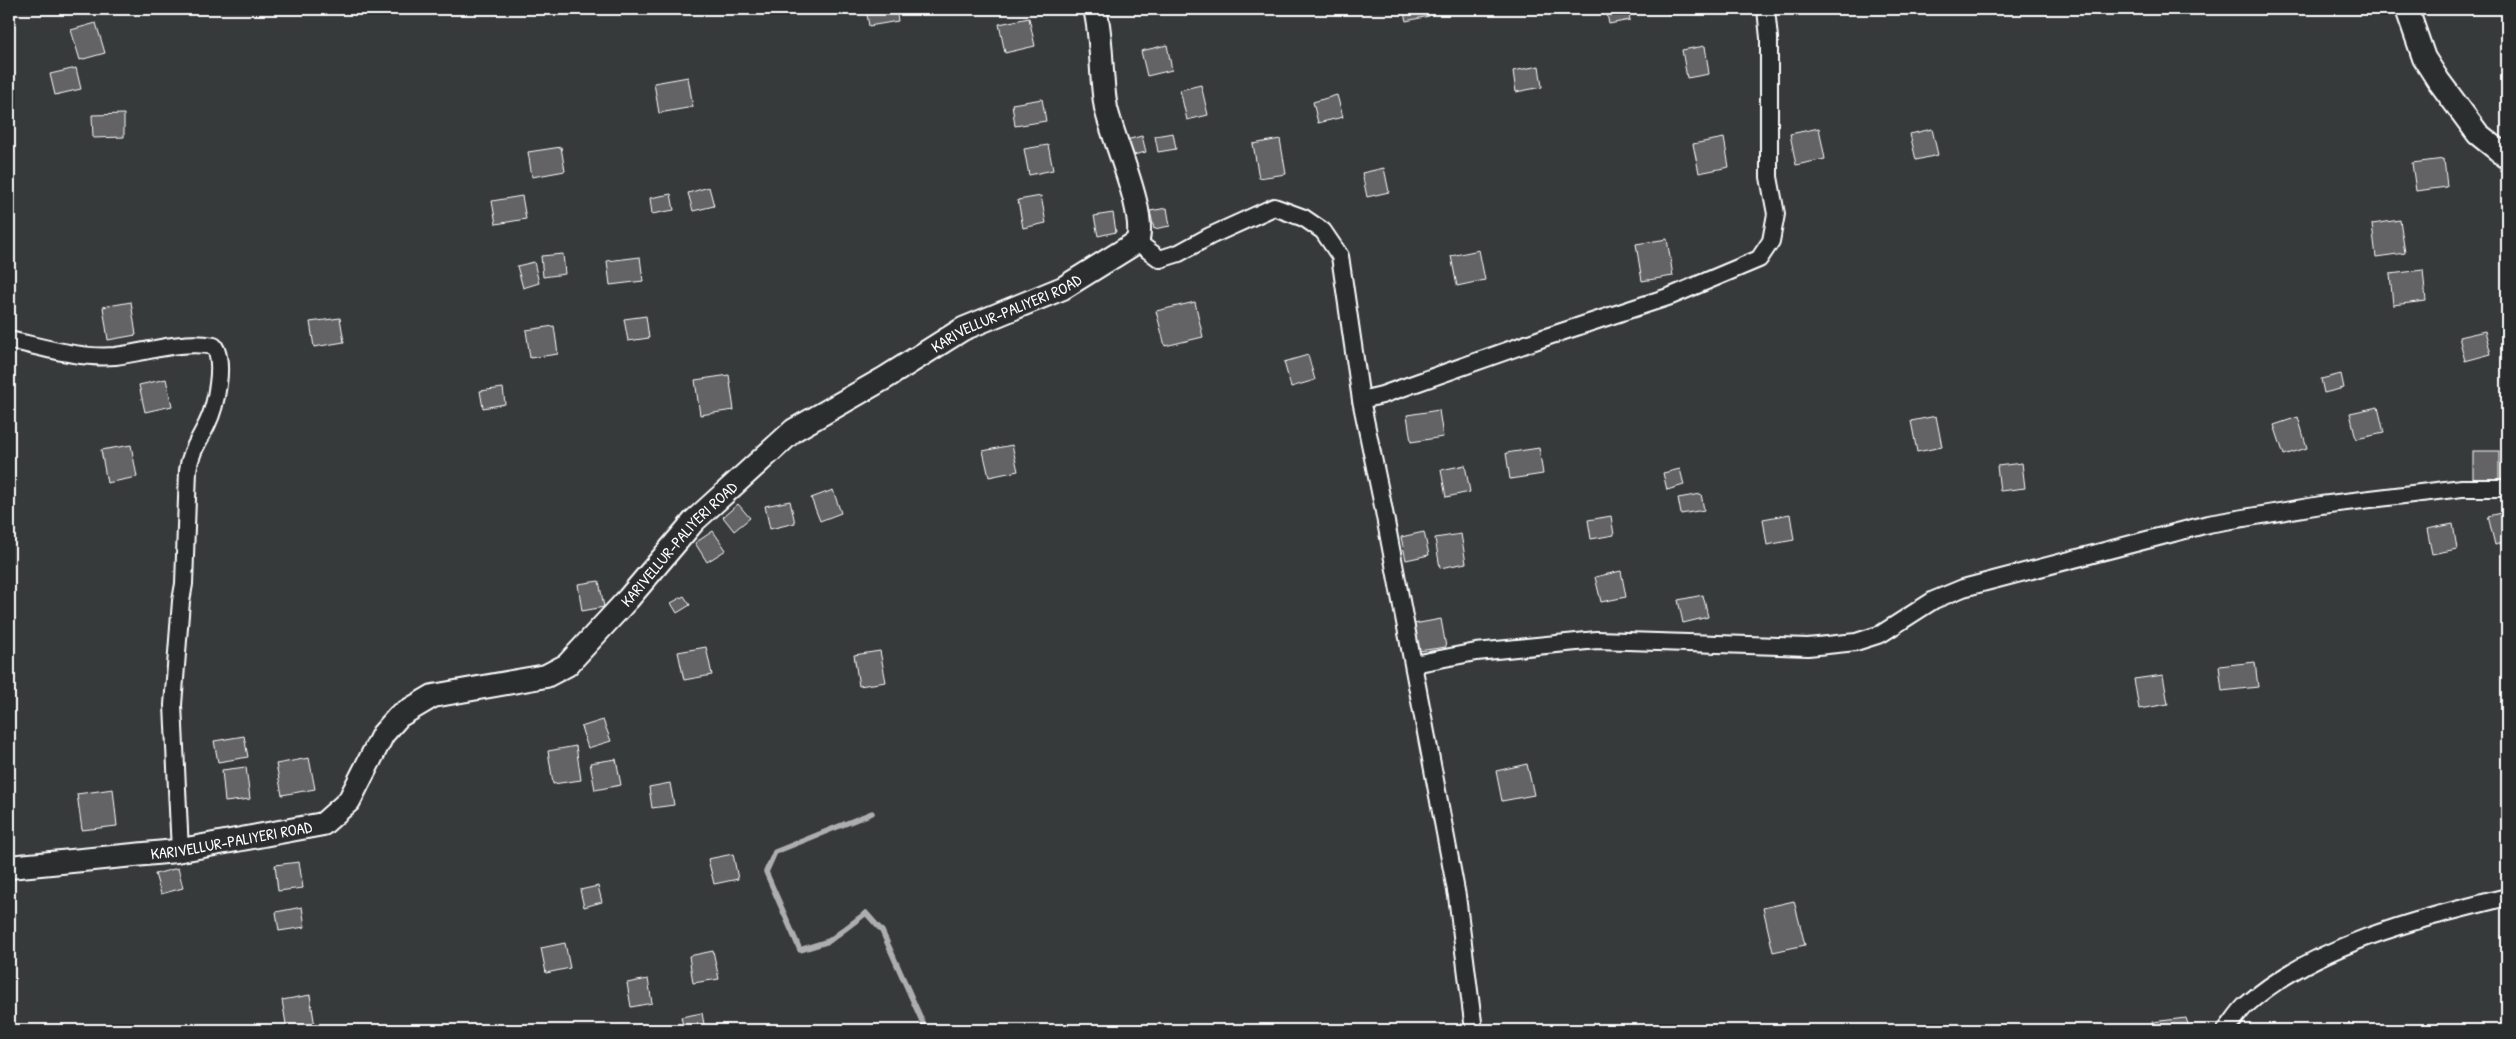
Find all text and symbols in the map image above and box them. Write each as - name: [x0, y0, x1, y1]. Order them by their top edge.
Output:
- street label: KARIVELLUR-PALIYERI ROAD: [927, 268, 1086, 357]
- street label: KARIVELLUR-PALIYERI ROAD: [615, 476, 742, 611]
- street label: KARIVELLUR-PALIYERI ROAD: [150, 815, 314, 864]

